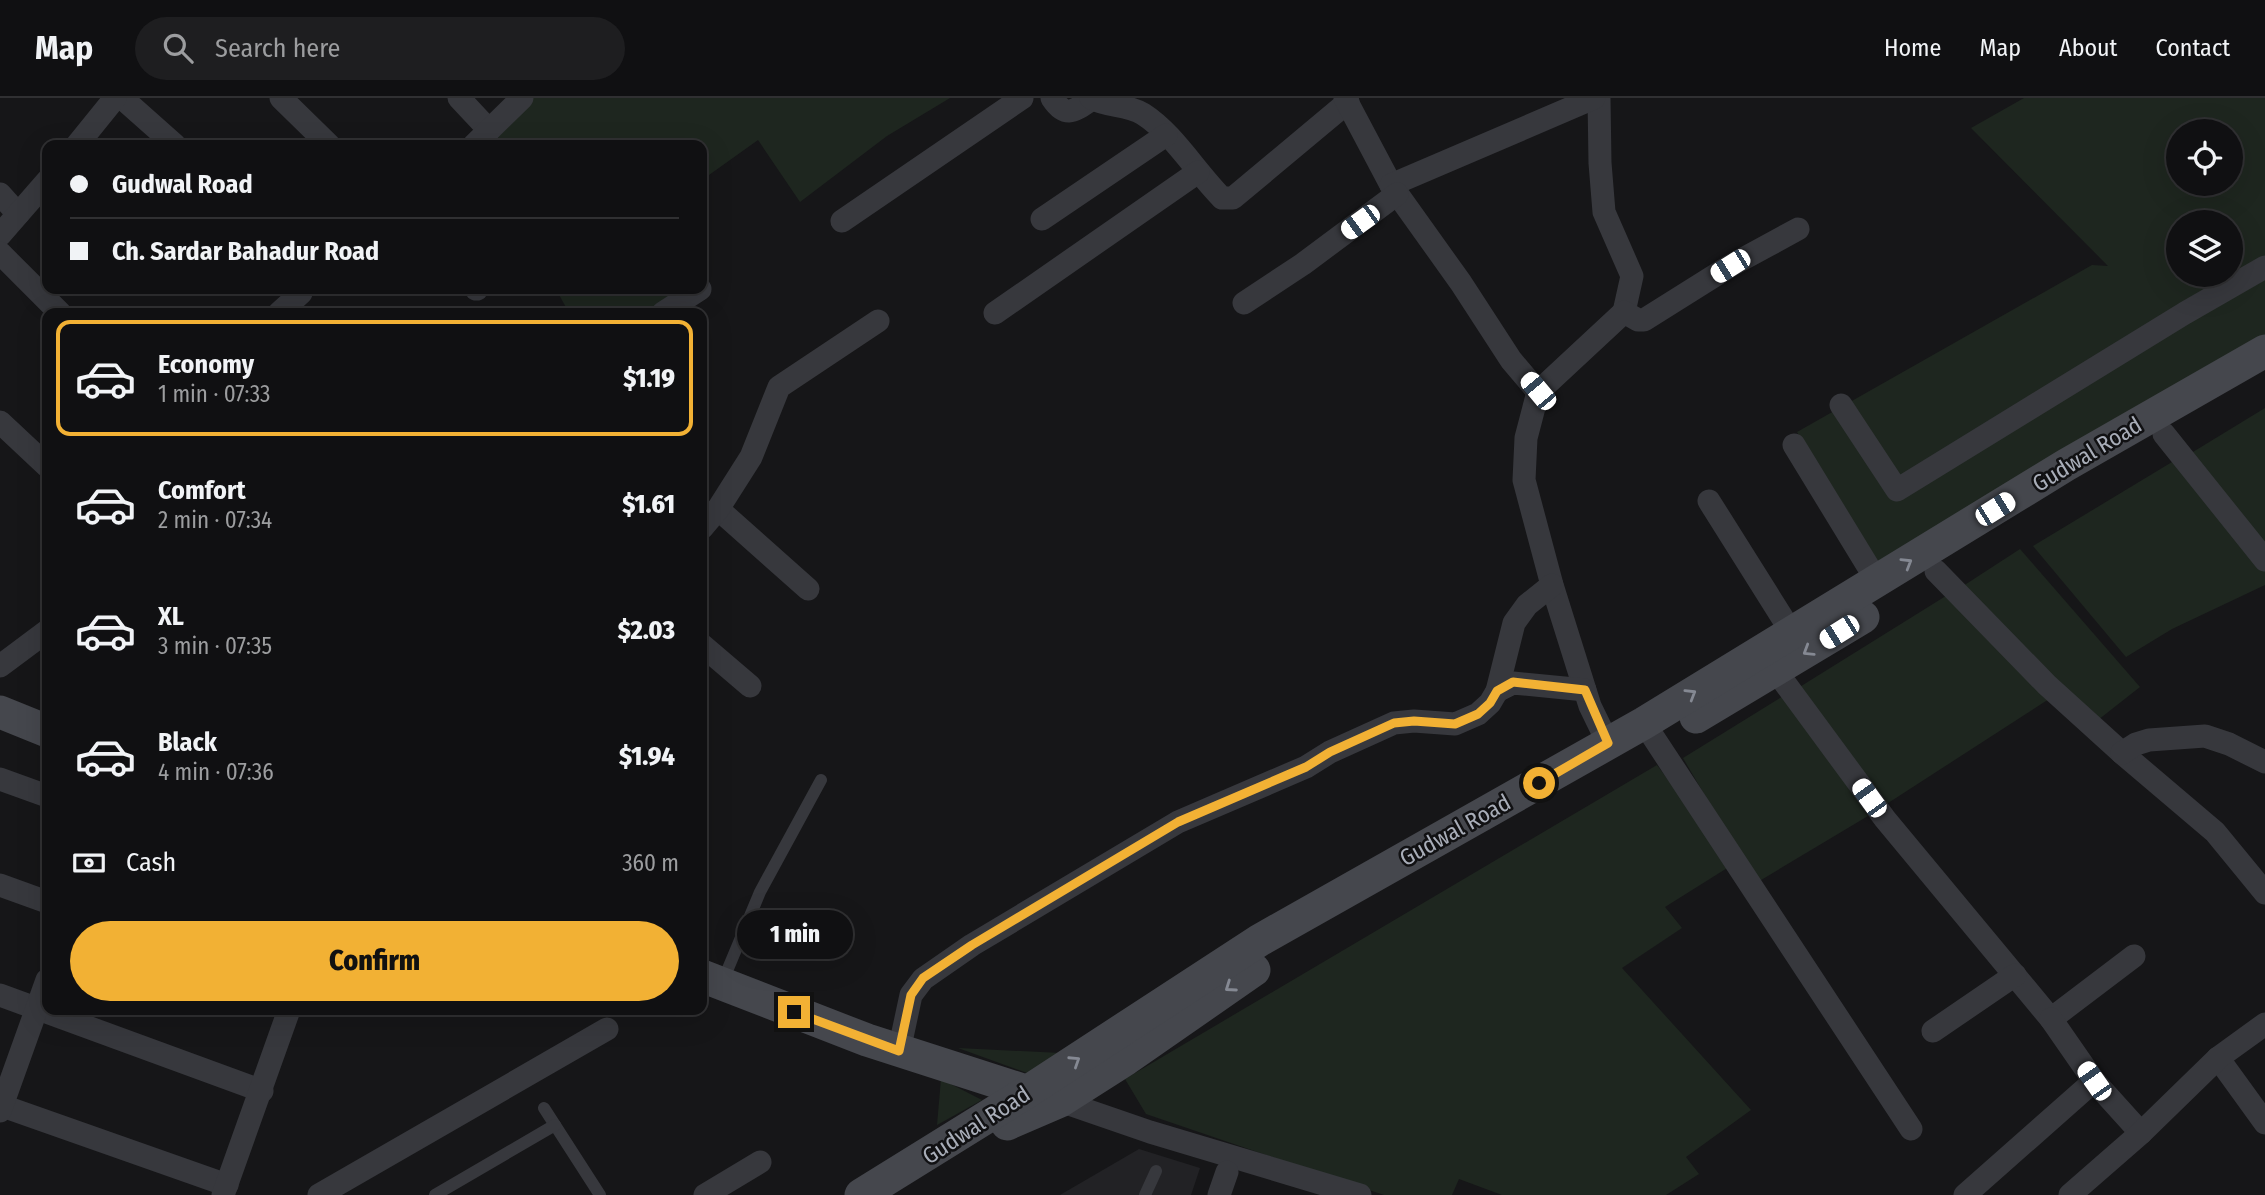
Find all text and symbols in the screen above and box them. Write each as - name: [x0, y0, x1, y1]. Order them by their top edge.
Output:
- search box: [135, 17, 625, 80]
- text: Map: [35, 28, 93, 68]
- icon: search: [159, 29, 197, 67]
- text: Search here: [215, 33, 340, 64]
- text: Home: [1884, 34, 1941, 62]
- text: Map: [1979, 34, 2021, 62]
- text: About: [2059, 34, 2117, 62]
- text: Contact: [2155, 34, 2230, 62]
- map controls: [2166, 119, 2243, 287]
- button: locate: [2166, 119, 2243, 196]
- text: Gudwal Road: [112, 169, 253, 200]
- car: [1337, 201, 1384, 243]
- button: layers: [2166, 210, 2243, 287]
- text: Ch. Sardar Bahadur Road: [112, 236, 379, 267]
- car: [1707, 246, 1754, 286]
- icon: car: [74, 347, 137, 410]
- text: Economy: [158, 349, 254, 380]
- text: $1.19: [623, 363, 675, 394]
- car: [1517, 368, 1560, 414]
- text: 1 min · 07:33: [158, 380, 270, 408]
- street label: Gudwal Road: [2027, 410, 2147, 498]
- icon: car: [74, 473, 137, 536]
- text: Comfort: [158, 475, 246, 506]
- text: $1.61: [622, 489, 675, 520]
- car: [1972, 489, 2019, 529]
- text: 2 min · 07:34: [158, 506, 272, 534]
- one-way arrow: [1899, 558, 1912, 571]
- icon: car: [74, 599, 137, 662]
- text: XL: [158, 601, 184, 632]
- car: [1816, 612, 1863, 652]
- text: $2.03: [618, 615, 675, 646]
- text: 3 min · 07:35: [158, 632, 272, 660]
- one-way arrow: [1803, 643, 1816, 656]
- one-way arrow: [1684, 689, 1697, 702]
- icon: car: [74, 725, 137, 788]
- text: Black: [158, 727, 217, 758]
- text: $1.94: [619, 741, 675, 772]
- text: 4 min · 07:36: [158, 758, 274, 786]
- route start: [1523, 767, 1555, 799]
- car: [1849, 775, 1890, 821]
- street label: Gudwal Road: [1395, 788, 1515, 872]
- icon: cash: [70, 844, 108, 882]
- text: Cash: [126, 847, 176, 878]
- text: 360 m: [622, 849, 679, 877]
- callout: 1 min: [736, 911, 852, 960]
- text: 1 min: [770, 920, 820, 948]
- button: Confirm: [70, 921, 679, 1001]
- one-way arrow: [1225, 979, 1238, 991]
- route end: [778, 996, 810, 1028]
- one-way arrow: [1068, 1056, 1081, 1069]
- car: [2074, 1058, 2115, 1104]
- street label: Gudwal Road: [917, 1080, 1035, 1170]

